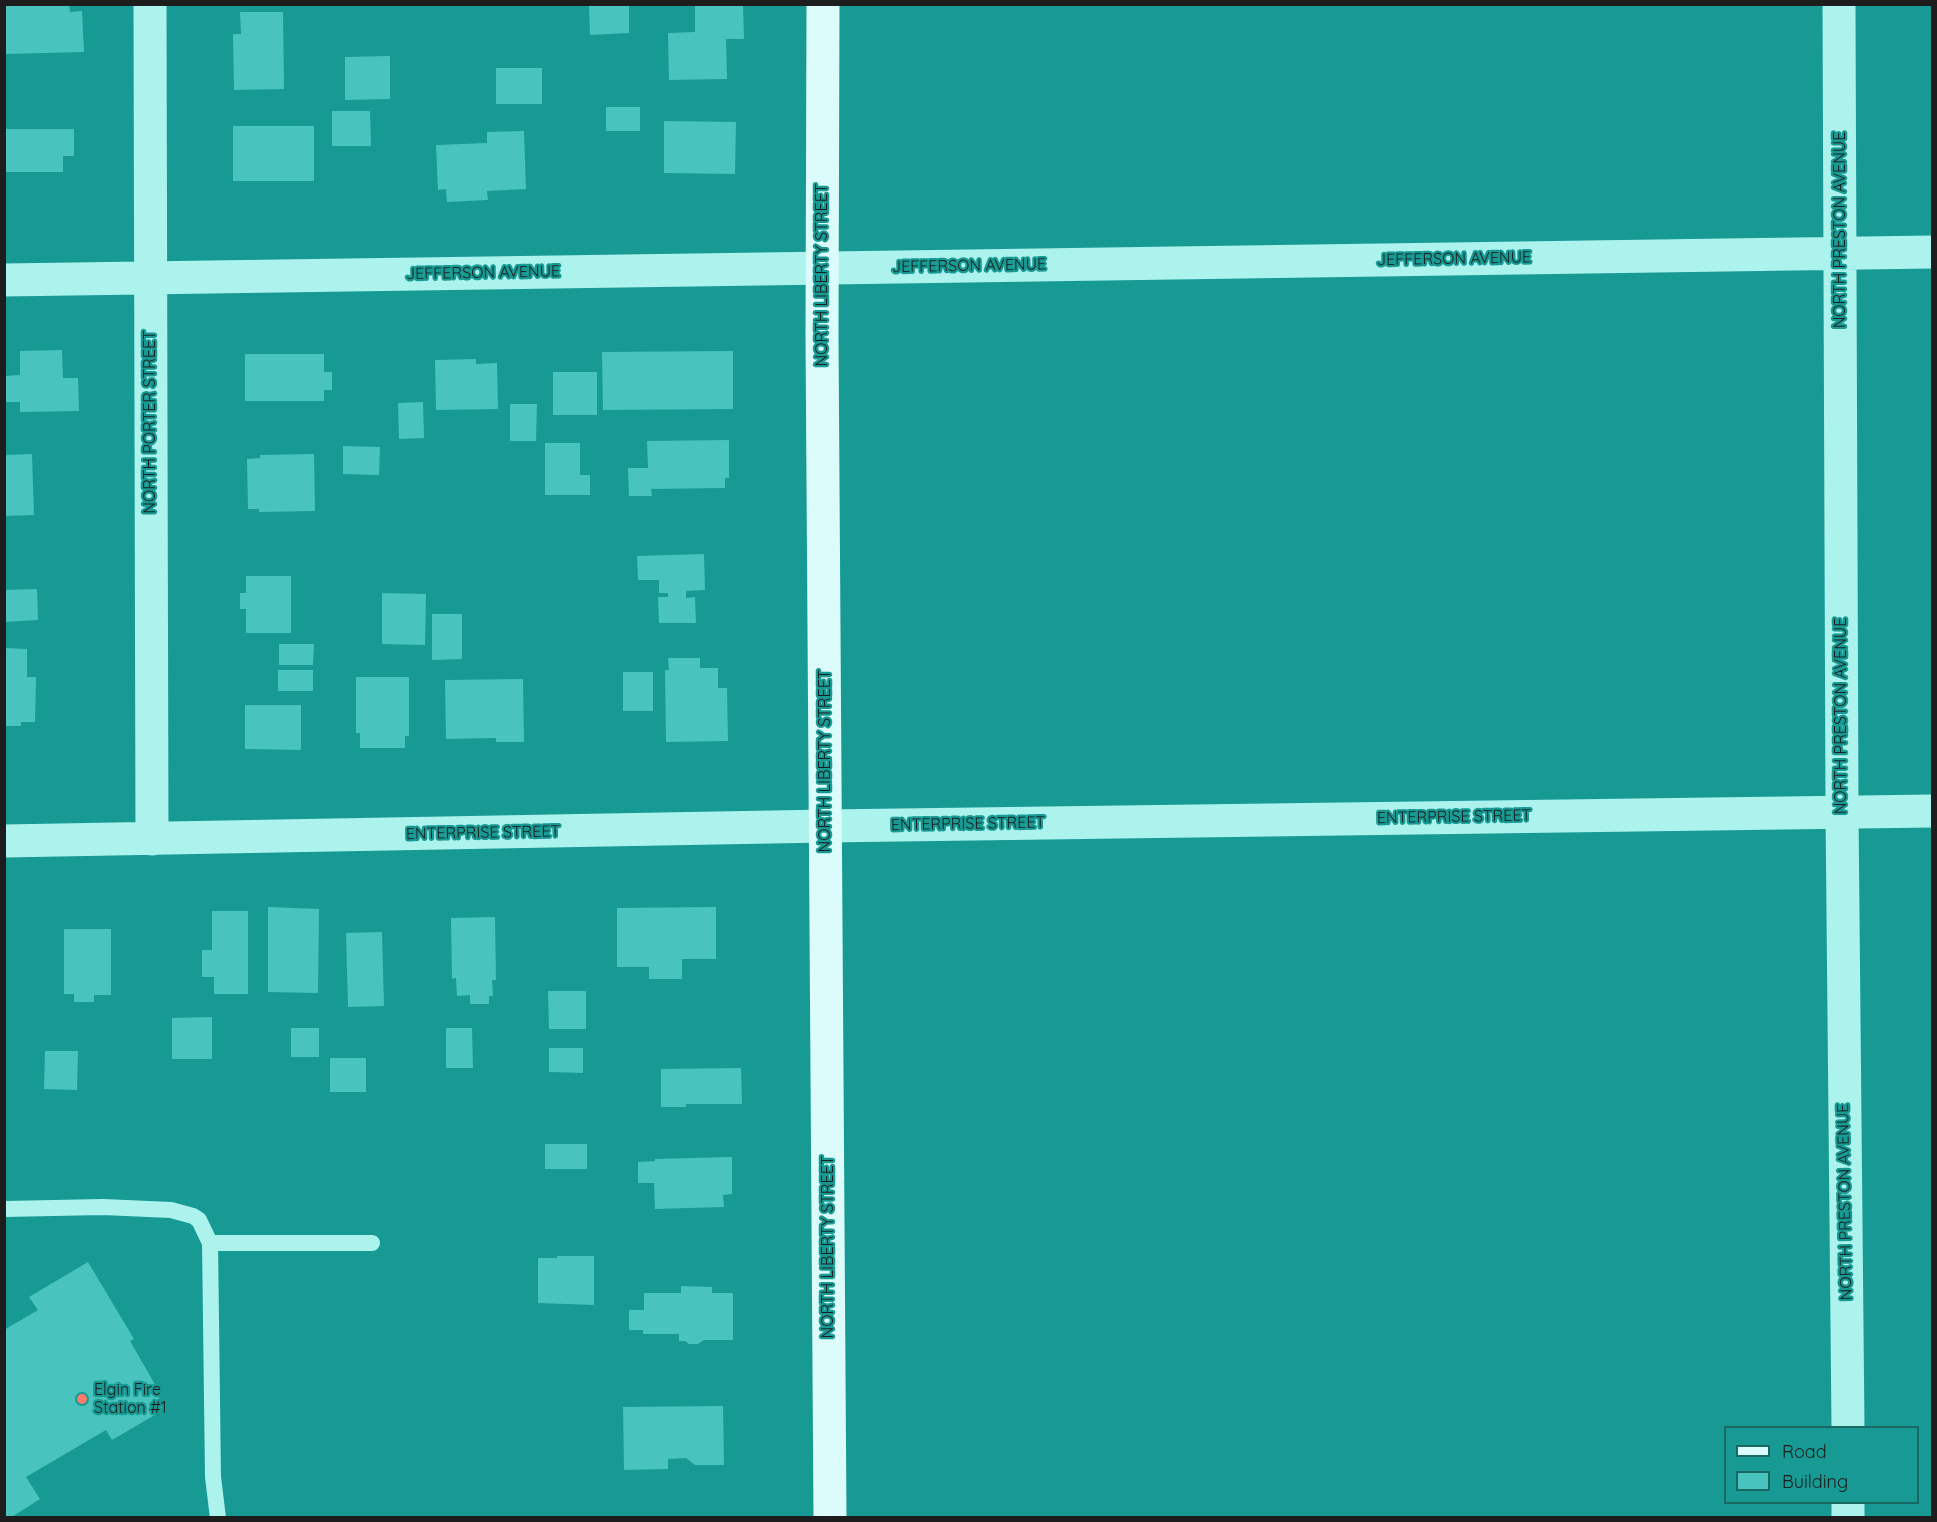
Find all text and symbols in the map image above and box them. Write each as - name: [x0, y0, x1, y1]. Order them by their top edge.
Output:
- street label: NORTH PRESTON AVENUE: [1830, 132, 1850, 328]
- street label: NORTH LIBERTY STREET: [812, 184, 832, 366]
- street label: JEFFERSON AVENUE: [1377, 248, 1531, 270]
- street label: JEFFERSON AVENUE: [892, 255, 1046, 277]
- street label: JEFFERSON AVENUE: [406, 262, 560, 284]
- street label: NORTH PORTER STREET: [140, 330, 160, 514]
- street label: NORTH PRESTON AVENUE: [1831, 618, 1851, 814]
- street label: NORTH LIBERTY STREET: [815, 670, 835, 852]
- street label: ENTERPRISE STREET: [1377, 806, 1531, 828]
- street label: ENTERPRISE STREET: [891, 813, 1045, 835]
- street label: ENTERPRISE STREET: [406, 822, 560, 844]
- street label: NORTH PRESTON AVENUE: [1834, 1104, 1856, 1300]
- street label: NORTH LIBERTY STREET: [818, 1156, 838, 1338]
- place label: Elgin Fire Station #1: [94, 1380, 167, 1418]
- marker: Elgin Fire Station #1: [75, 1392, 89, 1406]
- legend: [1724, 1426, 1919, 1504]
- text: Road: [1782, 1440, 1827, 1463]
- text: Building: [1782, 1470, 1848, 1493]

